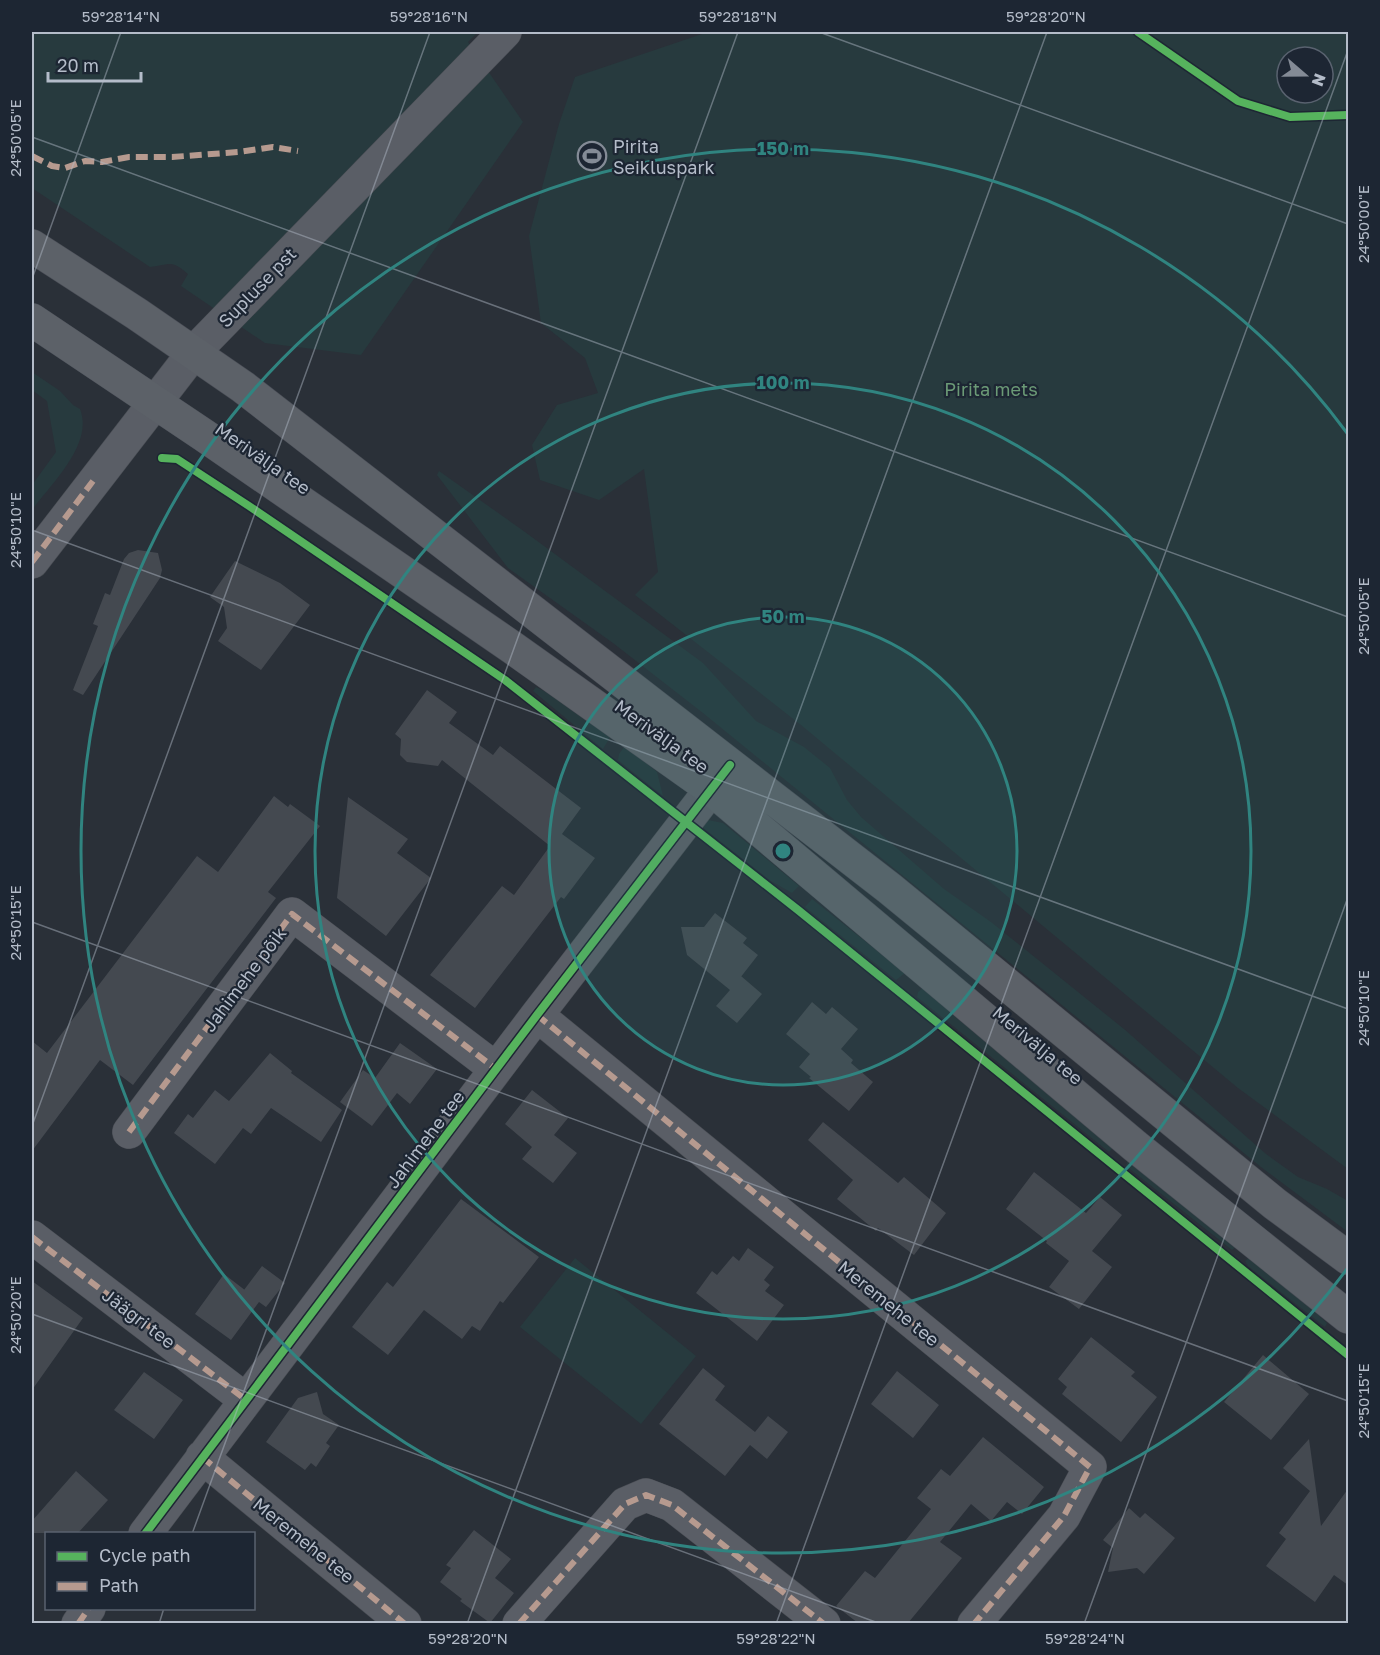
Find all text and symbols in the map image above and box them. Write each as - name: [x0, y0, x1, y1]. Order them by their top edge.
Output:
- text: 59°28'14"N: [82, 7, 160, 25]
- text: 59°28'16"N: [390, 7, 468, 25]
- text: 59°28'18"N: [699, 7, 777, 25]
- text: 59°28'20"N: [1006, 7, 1086, 25]
- scale bar: [48, 45, 141, 83]
- north arrow: [1275, 45, 1335, 105]
- text: 20 m: [57, 54, 99, 76]
- text: N: [1308, 71, 1331, 89]
- text: 24°50'05"E: [6, 99, 24, 177]
- place label: Pirita Seikluspark: [613, 135, 715, 178]
- text: 150 m: [757, 137, 809, 159]
- sports icon: Pirita Seikluspark: [576, 140, 608, 172]
- text: 24°50'00"E: [1354, 185, 1372, 263]
- street label: Supluse pst: [214, 243, 300, 331]
- text: 100 m: [757, 371, 809, 393]
- park label: Pirita mets: [944, 378, 1038, 400]
- street label: Merivälja tee: [211, 417, 315, 499]
- text: 24°50'10"E: [6, 492, 24, 568]
- text: 24°50'05"E: [1354, 577, 1372, 655]
- text: 50 m: [762, 605, 804, 627]
- street label: Merivälja tee: [611, 694, 713, 778]
- centre of rings: [773, 841, 793, 861]
- text: 24°50'15"E: [6, 885, 24, 961]
- street label: Jahimehe põik: [198, 922, 290, 1036]
- text: 24°50'10"E: [1354, 970, 1372, 1046]
- street label: Merivälja tee: [988, 1001, 1088, 1089]
- street label: Jahimehe tee: [381, 1086, 469, 1192]
- street label: Meremehe tee: [834, 1256, 944, 1350]
- text: 24°50'20"E: [6, 1276, 24, 1354]
- street label: Jäägri tee: [98, 1283, 180, 1353]
- text: 24°50'15"E: [1354, 1363, 1372, 1439]
- street label: Meremehe tee: [249, 1493, 359, 1587]
- legend: [45, 1532, 255, 1610]
- text: Cycle path: [99, 1544, 191, 1566]
- text: Path: [99, 1574, 139, 1596]
- text: 59°28'20"N: [428, 1629, 508, 1647]
- text: 59°28'22"N: [736, 1629, 816, 1647]
- text: 59°28'24"N: [1045, 1629, 1125, 1647]

